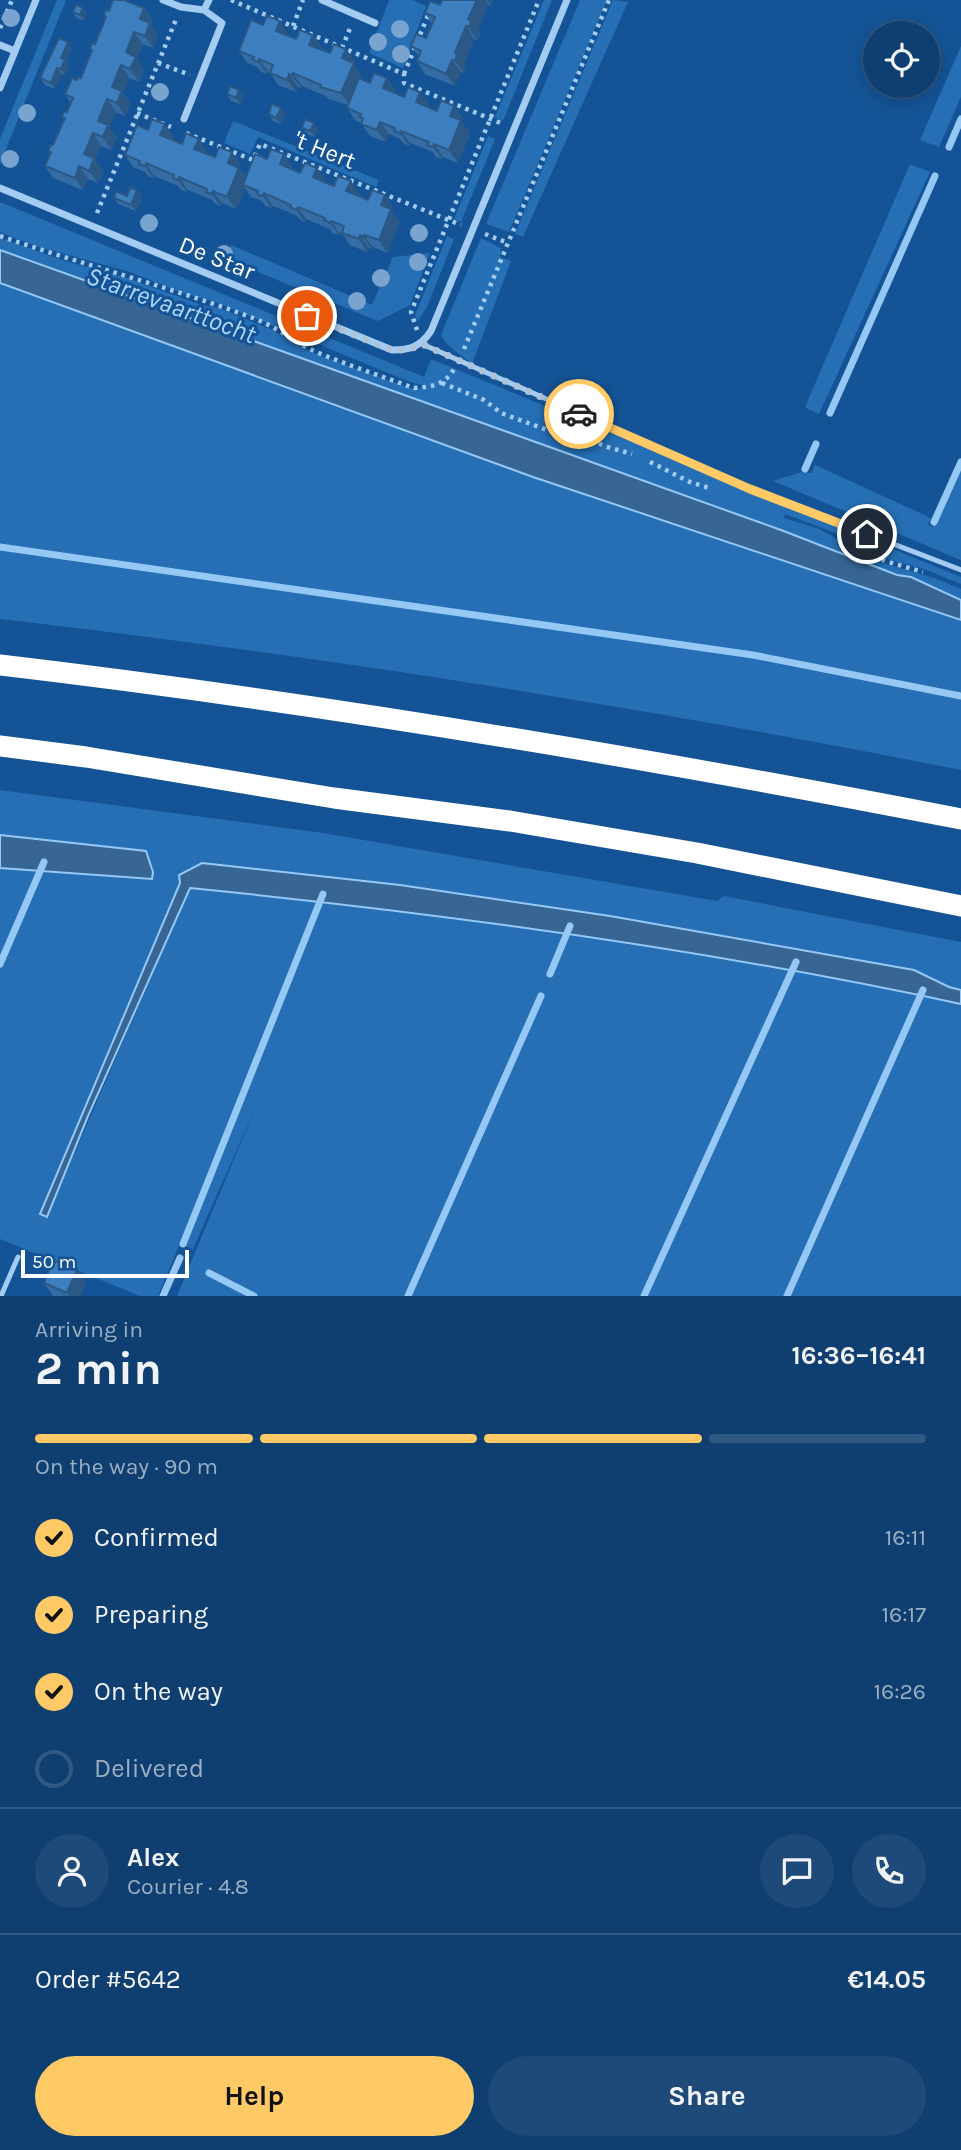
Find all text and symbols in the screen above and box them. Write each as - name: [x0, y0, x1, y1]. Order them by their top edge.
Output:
- map controls: [863, 21, 940, 98]
- button: locate: [863, 21, 940, 98]
- street label: 't Hert: [290, 125, 360, 175]
- street label: De Star: [175, 230, 259, 286]
- water label: Starrevaarttocht: [82, 260, 261, 350]
- pin: [277, 286, 337, 346]
- icon: bag: [288, 297, 326, 335]
- courier: [544, 379, 614, 449]
- icon: car: [560, 395, 598, 433]
- pin: [837, 504, 897, 564]
- icon: home: [848, 515, 886, 553]
- scale bar: [21, 1247, 189, 1279]
- text: 50 m: [32, 1251, 76, 1273]
- text: Arriving in: [35, 1316, 143, 1343]
- text: 16:36–16:41: [792, 1340, 926, 1371]
- text: 2 min: [35, 1342, 162, 1396]
- text: On the way · 90 m: [35, 1453, 218, 1480]
- icon: check: [35, 1519, 73, 1557]
- text: Confirmed: [94, 1522, 219, 1553]
- text: 16:11: [885, 1524, 926, 1551]
- icon: check: [35, 1596, 73, 1634]
- text: Preparing: [94, 1599, 208, 1630]
- text: 16:17: [882, 1601, 926, 1628]
- icon: check: [35, 1673, 73, 1711]
- text: On the way: [94, 1676, 223, 1707]
- text: 16:26: [873, 1678, 926, 1705]
- text: Delivered: [94, 1753, 204, 1784]
- button: person: [35, 1834, 109, 1908]
- button: chat: [760, 1834, 834, 1908]
- button: phone: [852, 1834, 926, 1908]
- text: Alex: [127, 1842, 179, 1873]
- text: Courier · 4.8: [127, 1873, 249, 1900]
- text: Order #5642: [35, 1964, 181, 1995]
- text: €14.05: [848, 1964, 926, 1995]
- button: Help: [35, 2056, 474, 2136]
- button: Share: [488, 2056, 926, 2136]

